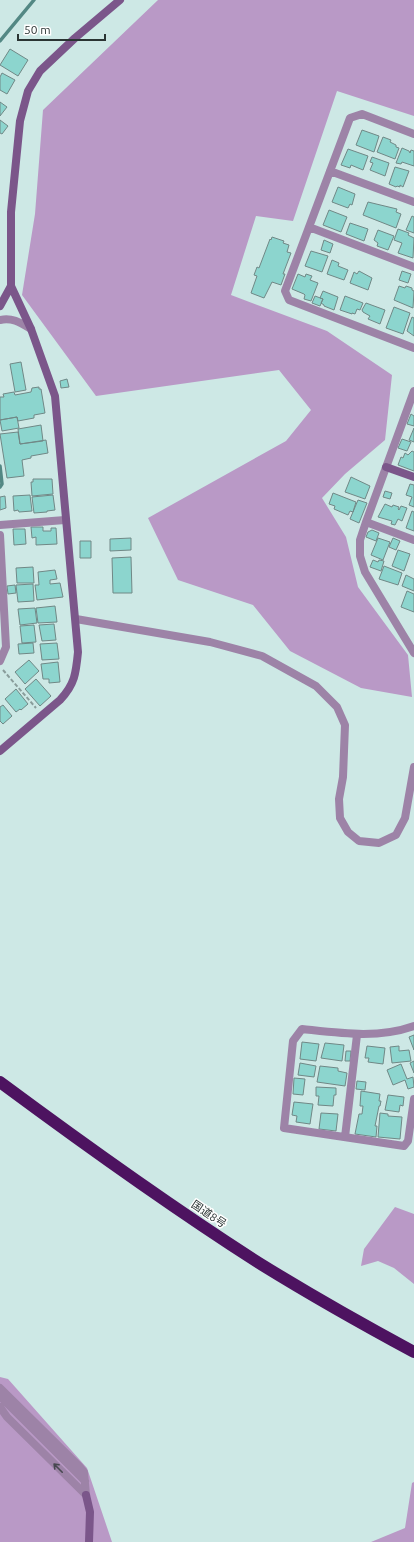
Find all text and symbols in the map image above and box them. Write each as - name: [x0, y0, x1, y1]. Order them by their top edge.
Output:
- scale bar: [18, 16, 105, 42]
- text: 50 m: [24, 23, 51, 36]
- street label: 国道8号: [189, 1198, 229, 1230]
- one-way arrow: [53, 1463, 63, 1472]

